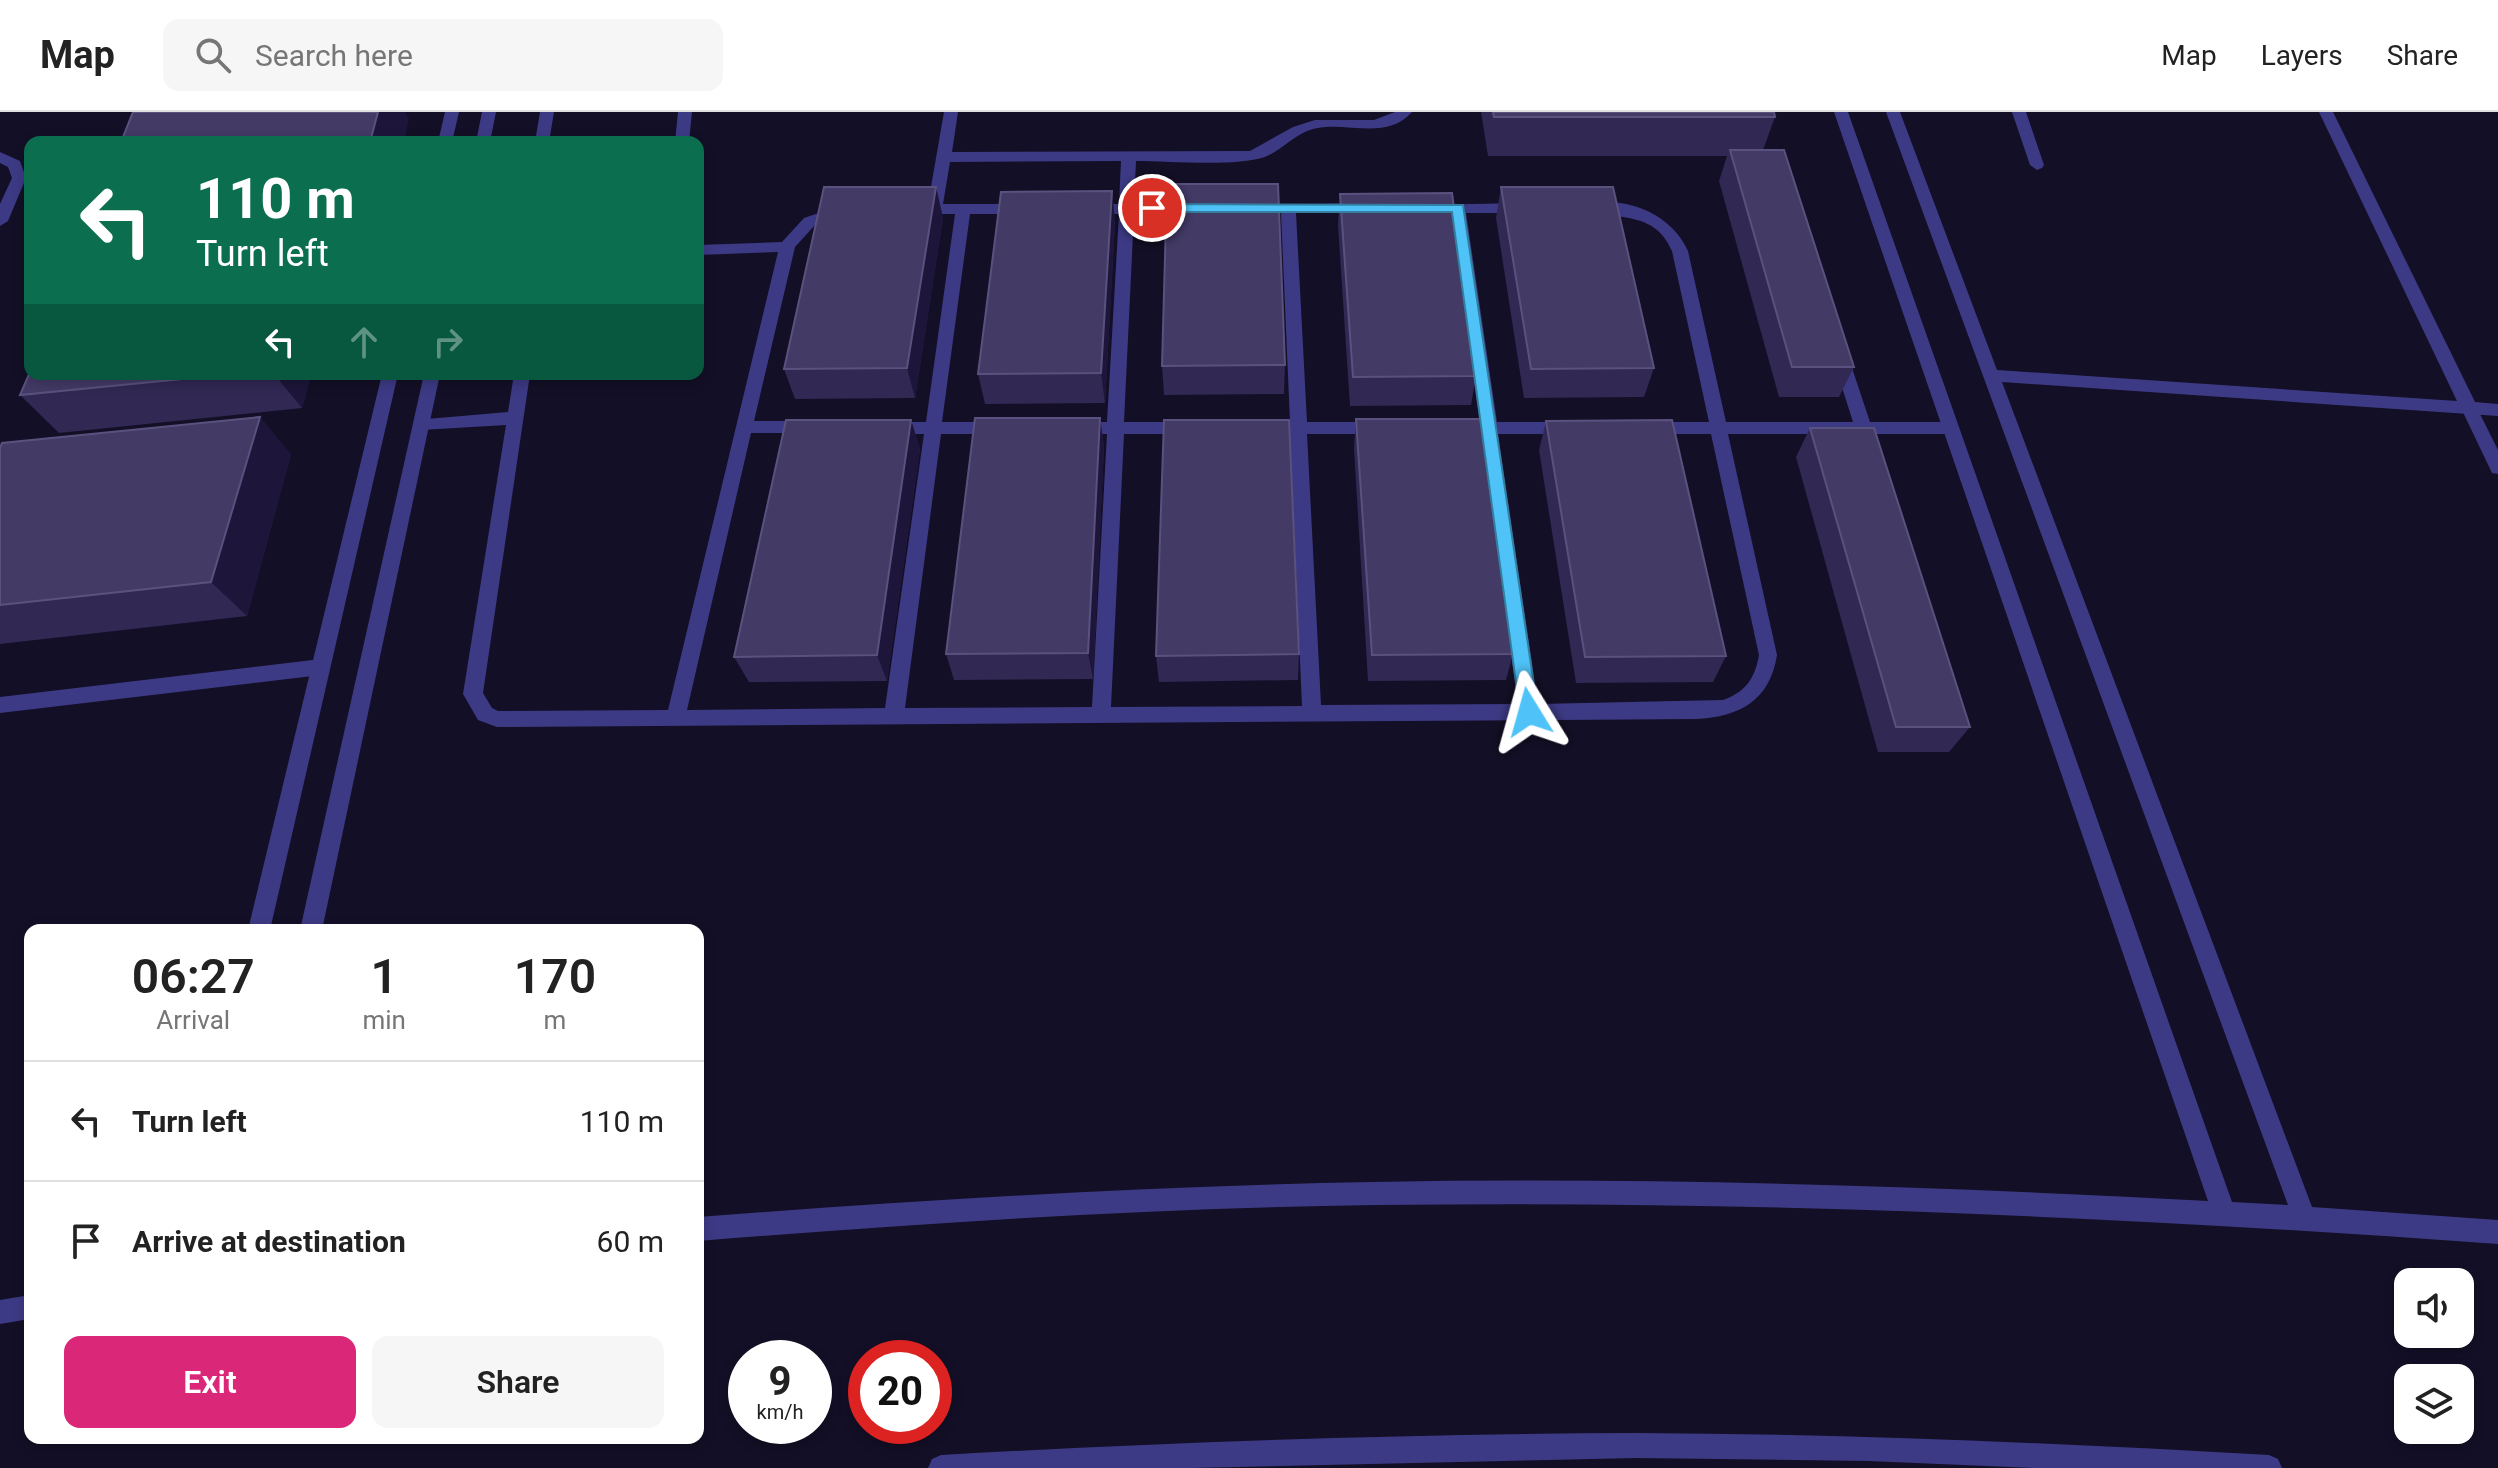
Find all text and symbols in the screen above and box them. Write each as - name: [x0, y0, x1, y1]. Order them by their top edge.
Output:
- search box: [163, 19, 723, 91]
- text: Map: [40, 33, 115, 77]
- icon: search: [191, 33, 235, 77]
- text: Search here: [255, 38, 413, 73]
- text: Map: [2161, 39, 2217, 72]
- text: Layers: [2261, 39, 2343, 72]
- text: Share: [2387, 39, 2458, 72]
- text: 110 m: [196, 166, 355, 232]
- icon: left: [64, 168, 168, 272]
- pin: [1118, 174, 1186, 242]
- icon: arrive: [1130, 186, 1174, 230]
- text: Turn left: [196, 233, 329, 275]
- icon: left: [258, 320, 302, 364]
- icon: ahead: [342, 320, 386, 364]
- icon: right: [426, 320, 470, 364]
- position arrow: [1487, 670, 1571, 754]
- text: 06:27: [132, 948, 255, 1005]
- text: 1: [371, 948, 398, 1005]
- text: 170: [514, 948, 596, 1005]
- text: Arrival: [156, 1005, 230, 1035]
- text: min: [362, 1005, 406, 1035]
- text: m: [544, 1005, 566, 1035]
- icon: left: [64, 1099, 108, 1143]
- text: Turn left: [132, 1104, 247, 1139]
- text: 110 m: [580, 1104, 664, 1139]
- icon: arrive: [64, 1219, 108, 1263]
- text: Arrive at destination: [132, 1224, 406, 1259]
- text: 60 m: [597, 1224, 664, 1259]
- map controls: [2394, 1268, 2474, 1444]
- button: sound: [2394, 1268, 2474, 1348]
- button: Exit: [64, 1336, 356, 1428]
- button: Share: [372, 1336, 664, 1428]
- speed limit sign: 20: [848, 1340, 952, 1444]
- text: 9: [769, 1358, 791, 1405]
- button: layers: [2394, 1364, 2474, 1444]
- text: km/h: [757, 1400, 803, 1424]

